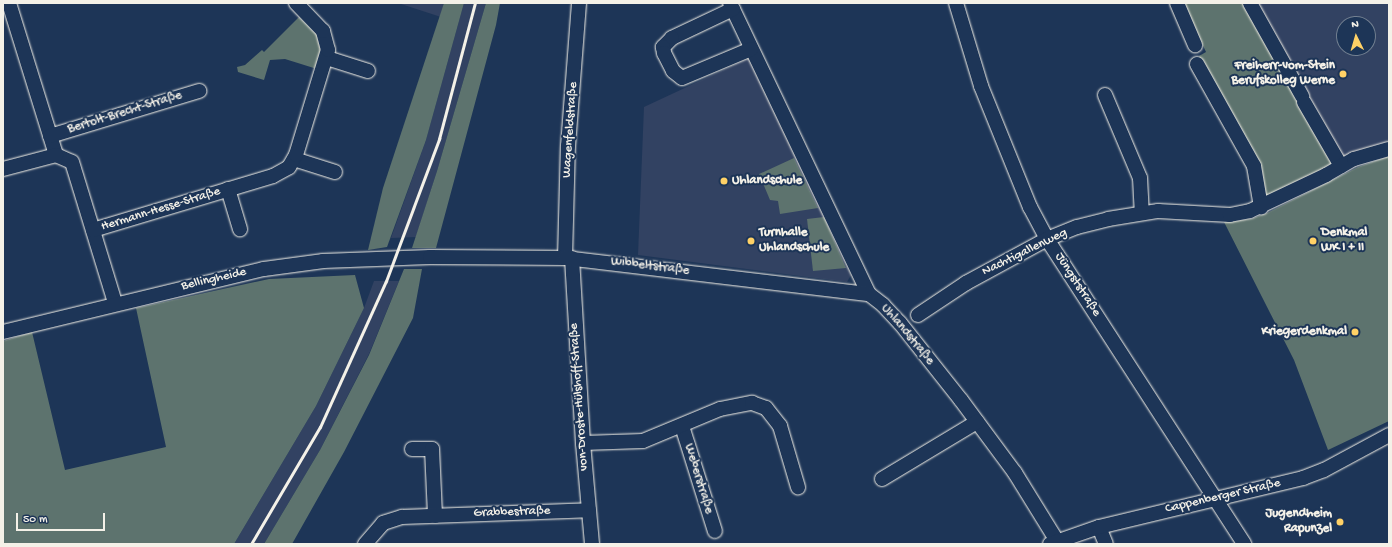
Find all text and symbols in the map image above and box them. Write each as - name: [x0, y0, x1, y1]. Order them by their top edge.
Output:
- north arrow: [1336, 16, 1376, 56]
- text: N: [1351, 19, 1359, 31]
- place label: Freiherr-vom-Stein Berufskolleg Werne: [1231, 59, 1335, 90]
- marker: Freiherr-vom-Stein Berufskolleg Werne: [1338, 69, 1348, 79]
- street label: Wagenfeldstraße: [560, 81, 582, 179]
- street label: Bertolt-Brecht-Straße: [66, 88, 184, 138]
- place label: Uhlandschule: [732, 173, 802, 189]
- marker: Uhlandschule: [719, 176, 729, 186]
- street label: Hermann-Hesse-Straße: [99, 184, 223, 236]
- place label: Turnhalle Uhlandschule: [759, 226, 829, 257]
- street label: Nachtigallenweg: [980, 226, 1070, 280]
- place label: Denkmal WK I + II: [1321, 226, 1367, 257]
- marker: Turnhalle Uhlandschule: [746, 236, 756, 246]
- marker: Denkmal WK I + II: [1308, 236, 1318, 246]
- street label: Jüngststraße: [1051, 250, 1103, 320]
- street label: Wibbeltstraße: [610, 254, 690, 280]
- street label: Bellingheide: [180, 265, 248, 295]
- street label: Uhlandstraße: [877, 301, 937, 369]
- street label: von-Droste-Hülshoff-Straße: [567, 323, 593, 471]
- place label: Kriegerdenkmal: [1261, 324, 1347, 340]
- marker: Kriegerdenkmal: [1350, 327, 1360, 337]
- street label: Weberstraße: [680, 442, 716, 516]
- street label: Cappenberger Straße: [1164, 476, 1282, 518]
- street label: Grabbestraße: [473, 504, 551, 522]
- scale bar: [18, 505, 107, 531]
- place label: Jugendheim Rapunzel: [1265, 507, 1332, 538]
- text: 50 m: [23, 513, 48, 527]
- marker: Jugendheim Rapunzel: [1335, 517, 1345, 527]

